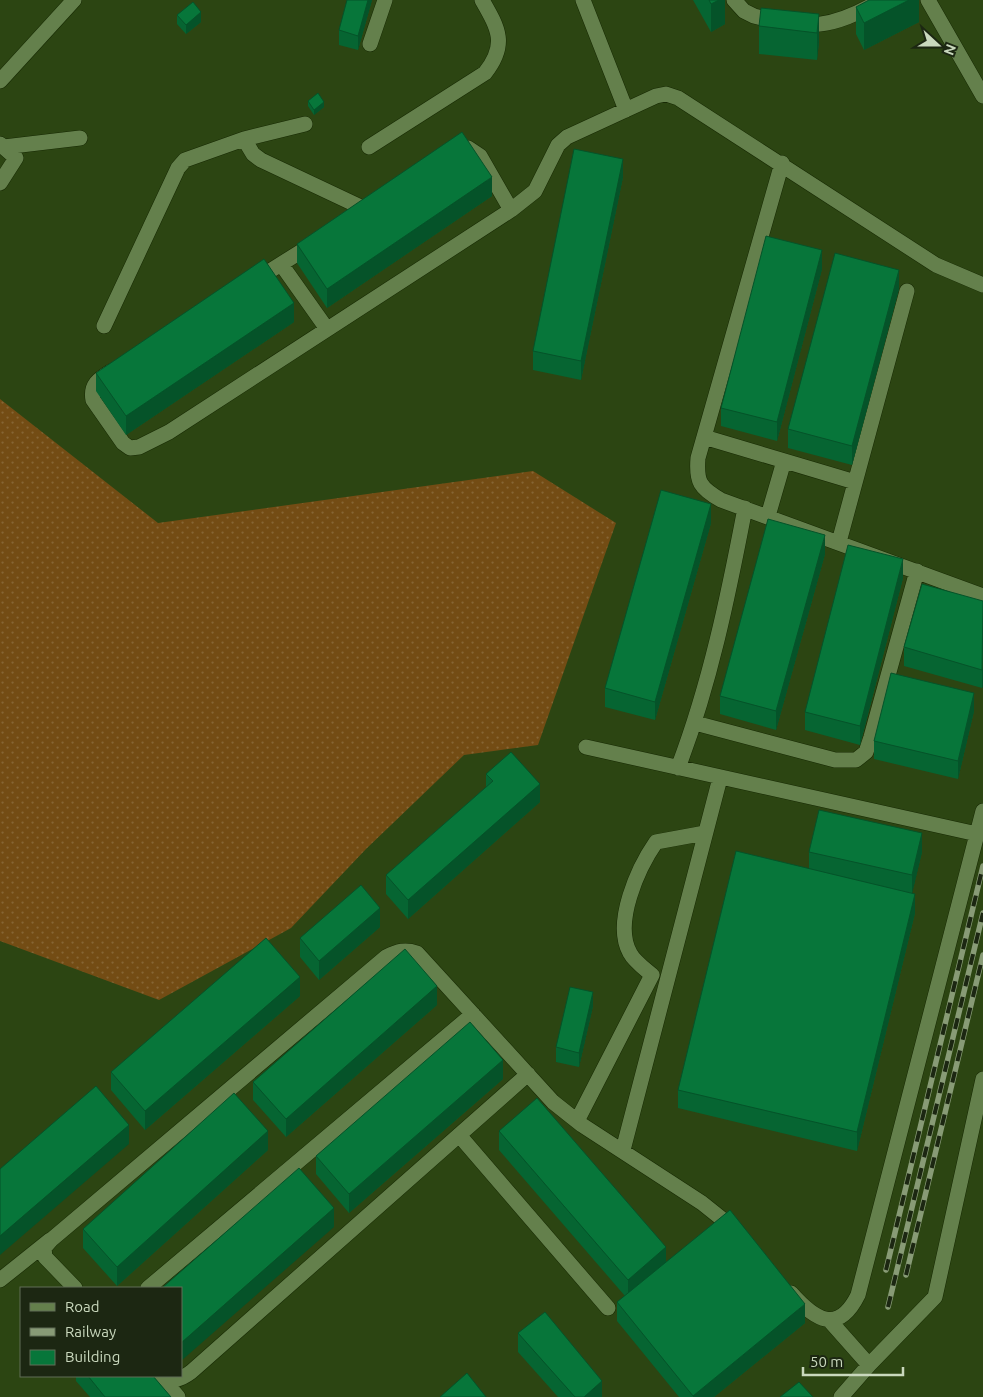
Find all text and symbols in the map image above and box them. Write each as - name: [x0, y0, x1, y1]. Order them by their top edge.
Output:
- north arrow: [913, 20, 963, 70]
- text: N: [941, 42, 959, 57]
- legend: [20, 1287, 182, 1377]
- text: Road: [65, 1298, 100, 1315]
- text: Railway: [65, 1323, 116, 1340]
- scale bar: [803, 1344, 903, 1376]
- text: Building: [65, 1348, 120, 1365]
- text: 50 m: [810, 1353, 843, 1370]

